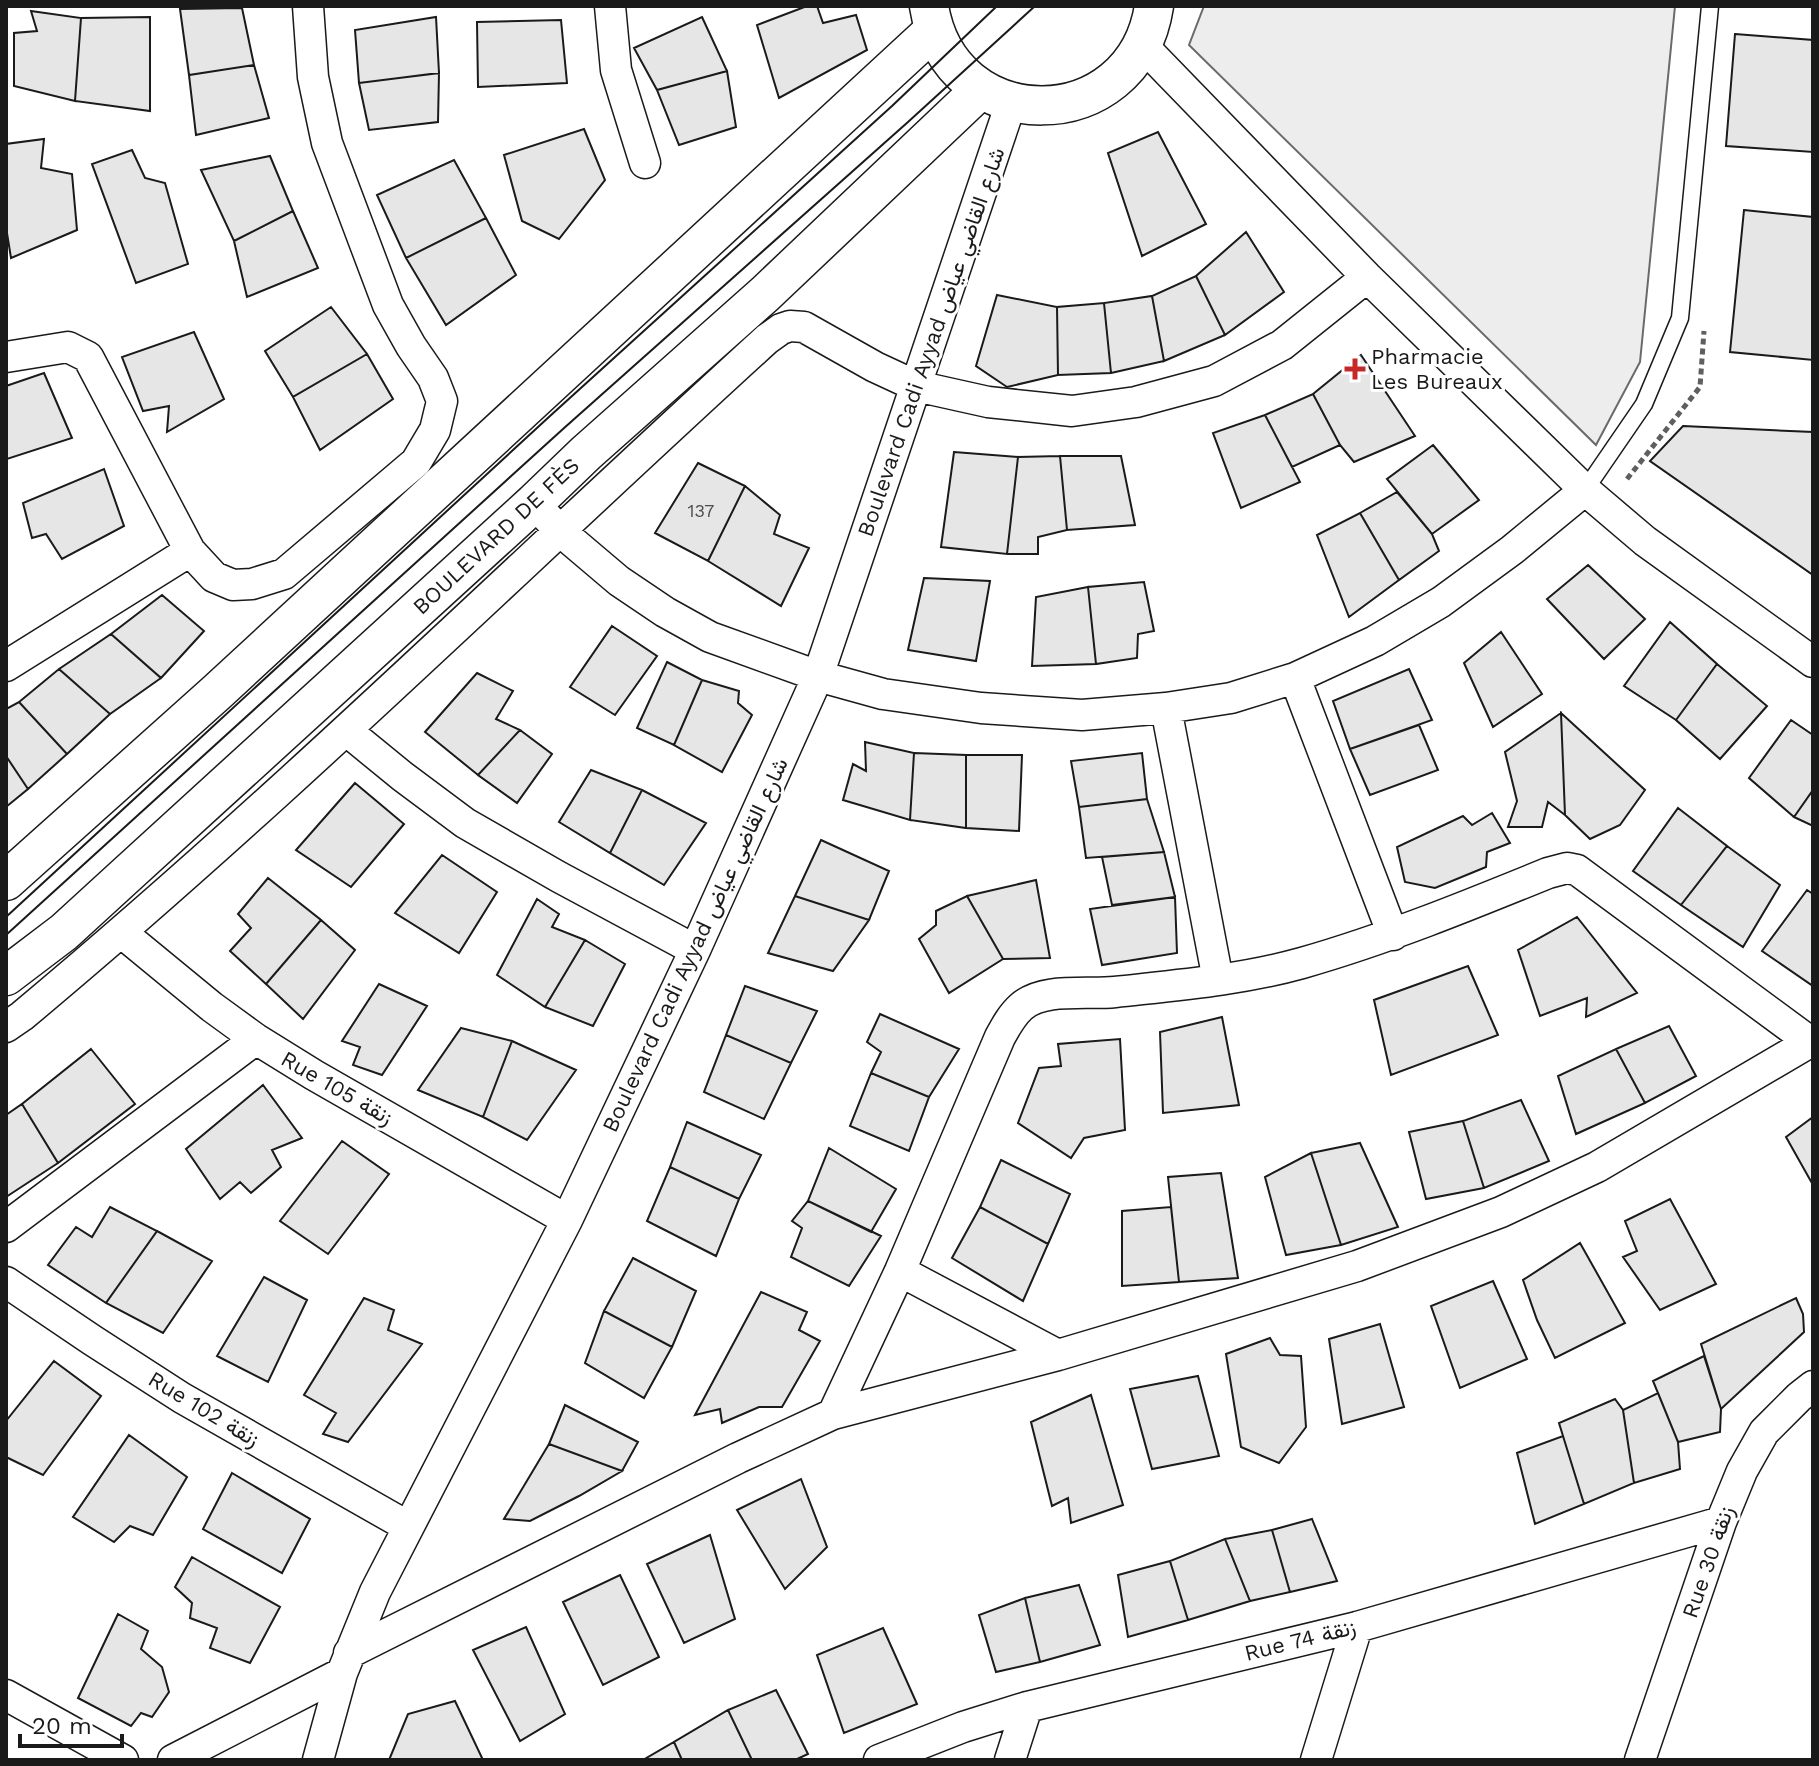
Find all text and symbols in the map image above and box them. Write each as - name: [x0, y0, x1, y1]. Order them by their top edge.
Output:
- street label: Boulevard Cadi Ayyad شارع القاضي عياض: [852, 144, 1015, 542]
- place label: Pharmacie Les Bureaux: [1371, 344, 1503, 394]
- marker: Pharmacie Les Bureaux: [1346, 360, 1364, 378]
- street label: BOULEVARD DE FÈS: [408, 453, 584, 619]
- house number: 137: [688, 500, 714, 521]
- street label: Boulevard Cadi Ayyad شارع القاضي عياض: [597, 754, 798, 1139]
- street label: Rue 105 زنقة: [276, 1046, 397, 1131]
- street label: Rue 102 زنقة: [143, 1366, 264, 1453]
- street label: Rue 30 زنقة: [1677, 1503, 1740, 1622]
- street label: Rue 74 زنقة: [1242, 1614, 1358, 1667]
- scale bar: [20, 1698, 122, 1748]
- text: 20 m: [32, 1712, 92, 1740]

